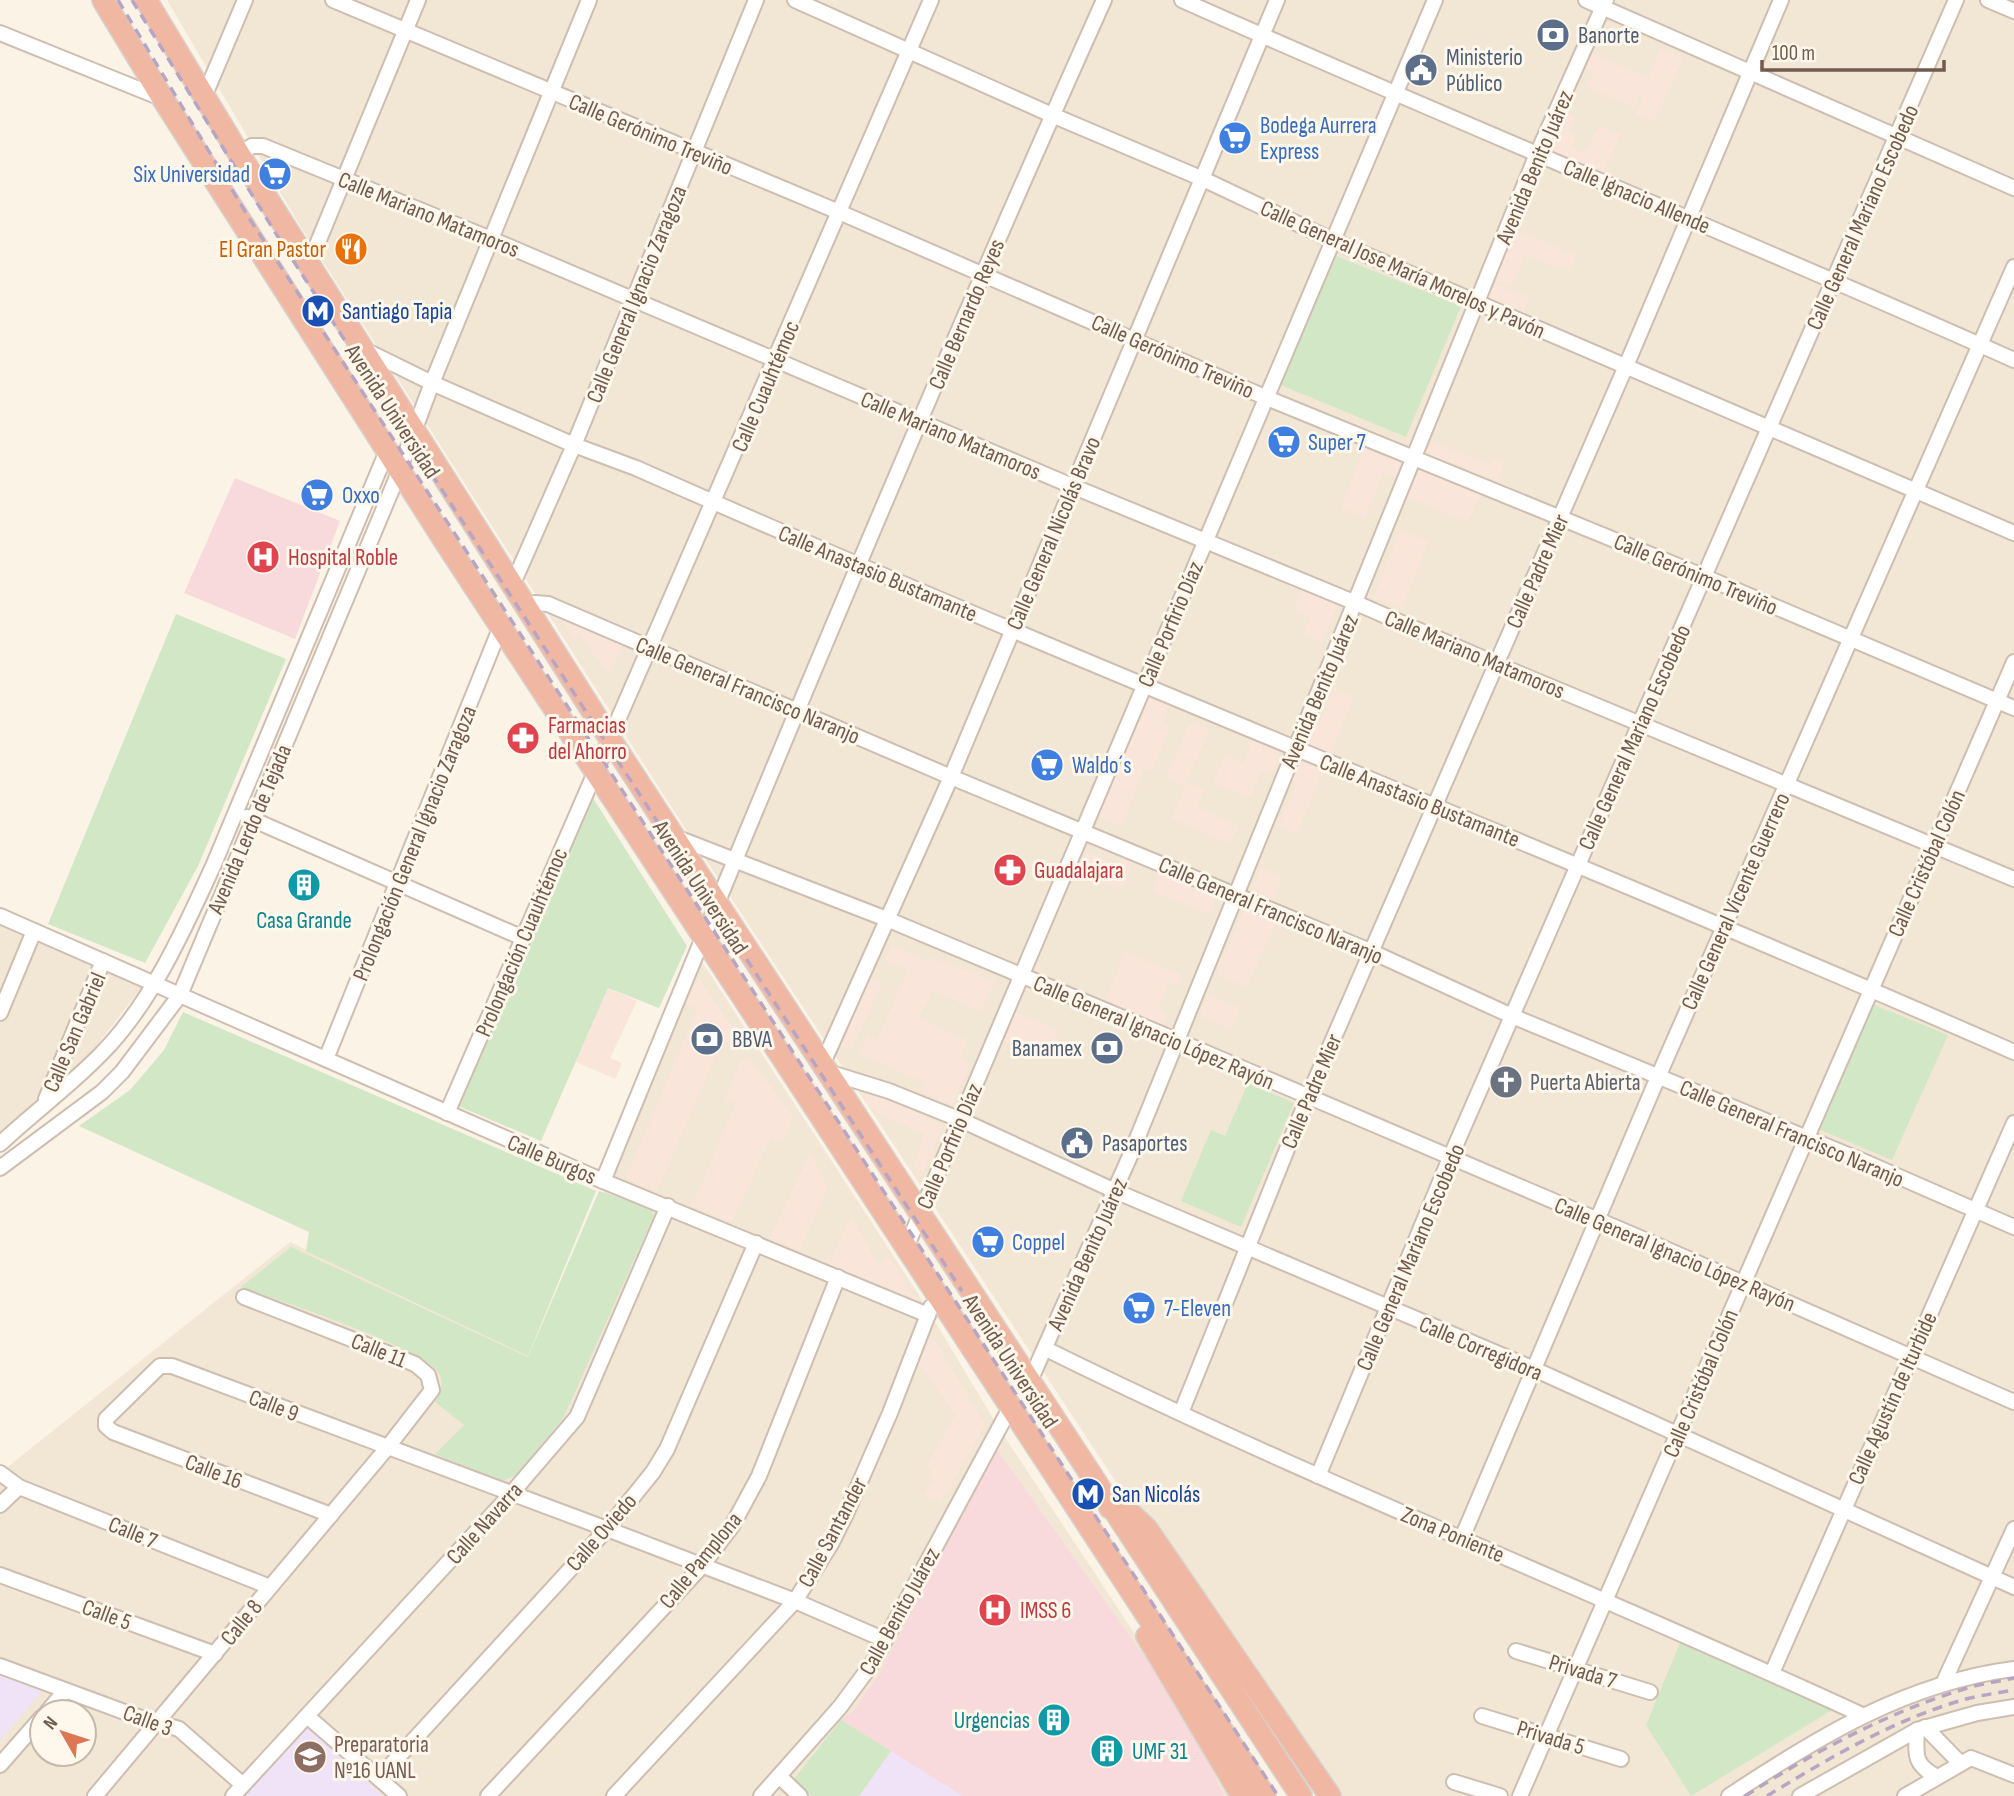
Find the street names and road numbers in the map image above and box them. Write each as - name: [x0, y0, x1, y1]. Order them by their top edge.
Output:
- street label: Avenida Benito Juárez: [1490, 86, 1580, 249]
- street label: Calle Gerónimo Treviño: [564, 88, 737, 182]
- street label: Calle General Mariano Escobedo: [1801, 100, 1925, 334]
- street label: Calle Ignacio Allende: [1559, 153, 1714, 240]
- street label: Calle Mariano Matamoros: [334, 166, 523, 264]
- street label: Calle General Ignacio Zaragoza: [581, 182, 693, 407]
- street label: Calle General Jose María Morelos y Pavón: [1256, 194, 1549, 345]
- street label: Calle Bernardo Reyes: [923, 235, 1011, 394]
- street label: Calle Gerónimo Treviño: [1087, 308, 1258, 405]
- street label: Calle Cuauhtémoc: [726, 317, 806, 456]
- street label: Avenida Universidad: [338, 338, 446, 484]
- street label: Calle Mariano Matamoros: [856, 385, 1045, 487]
- street label: Calle General Nicolás Bravo: [1001, 433, 1107, 634]
- street label: Calle Padre Mier: [1500, 510, 1576, 633]
- street label: Calle Anastasio Bustamante: [774, 519, 981, 628]
- street label: Calle Gerónimo Treviño: [1609, 528, 1782, 622]
- street label: Calle Porfirio Díaz: [1132, 557, 1210, 692]
- street label: Calle Mariano Matamoros: [1380, 604, 1569, 706]
- street label: Avenida Benito Juárez: [1275, 610, 1365, 773]
- street label: Calle General Mariano Escobedo: [1573, 620, 1697, 854]
- street label: Calle General Francisco Naranjo: [631, 631, 864, 751]
- street label: Prolongación General Ignacio Zaragoza: [347, 702, 483, 985]
- street label: Avenida Lerdo de Tejada: [201, 740, 298, 919]
- street label: Calle Anastasio Bustamante: [1315, 748, 1524, 854]
- street label: Calle Cristóbal Colón: [1882, 785, 1972, 941]
- street label: Calle General Vicente Guerrero: [1675, 788, 1796, 1014]
- street label: Avenida Universidad: [646, 814, 754, 960]
- street label: Prolongación Cuauhtémoc: [470, 844, 574, 1041]
- street label: Calle General Francisco Naranjo: [1154, 851, 1387, 971]
- street label: Calle San Gabriel: [37, 968, 113, 1097]
- street label: Calle General Ignacio López Rayón: [1029, 969, 1278, 1096]
- street label: Calle Padre Mier: [1275, 1029, 1349, 1153]
- street label: Calle General Francisco Naranjo: [1675, 1074, 1908, 1194]
- street label: Calle Porfirio Díaz: [911, 1079, 989, 1214]
- street label: Calle Burgos: [503, 1129, 600, 1191]
- street label: Calle General Mariano Escobedo: [1350, 1140, 1471, 1375]
- street label: Avenida Benito Juárez: [1041, 1174, 1134, 1336]
- street label: Calle General Ignacio López Rayón: [1550, 1191, 1799, 1318]
- street label: Avenida Universidad: [956, 1288, 1064, 1434]
- street label: Calle Cristóbal Colón: [1657, 1305, 1745, 1462]
- street label: Calle Agustín de Iturbide: [1842, 1308, 1944, 1489]
- street label: Calle Corregidora: [1415, 1310, 1547, 1387]
- street label: Calle 11: [347, 1327, 410, 1375]
- street label: Calle 9: [245, 1384, 303, 1428]
- street label: Calle 16: [181, 1448, 246, 1496]
- street label: Calle Santander: [792, 1472, 874, 1592]
- street label: Calle Navarra: [441, 1477, 529, 1570]
- street label: Calle Oviedo: [560, 1488, 643, 1577]
- street label: Zona Poniente: [1397, 1501, 1509, 1569]
- street label: Calle Pamplona: [653, 1507, 748, 1615]
- street label: Calle 7: [104, 1511, 161, 1555]
- street label: Calle Benito Juárez: [853, 1543, 946, 1680]
- street label: Calle 5: [78, 1593, 135, 1637]
- street label: Calle 8: [215, 1594, 269, 1651]
- street label: Privada 7: [1545, 1648, 1620, 1695]
- street label: Calle 3: [119, 1699, 176, 1743]
- street label: Privada 5: [1513, 1714, 1588, 1761]

